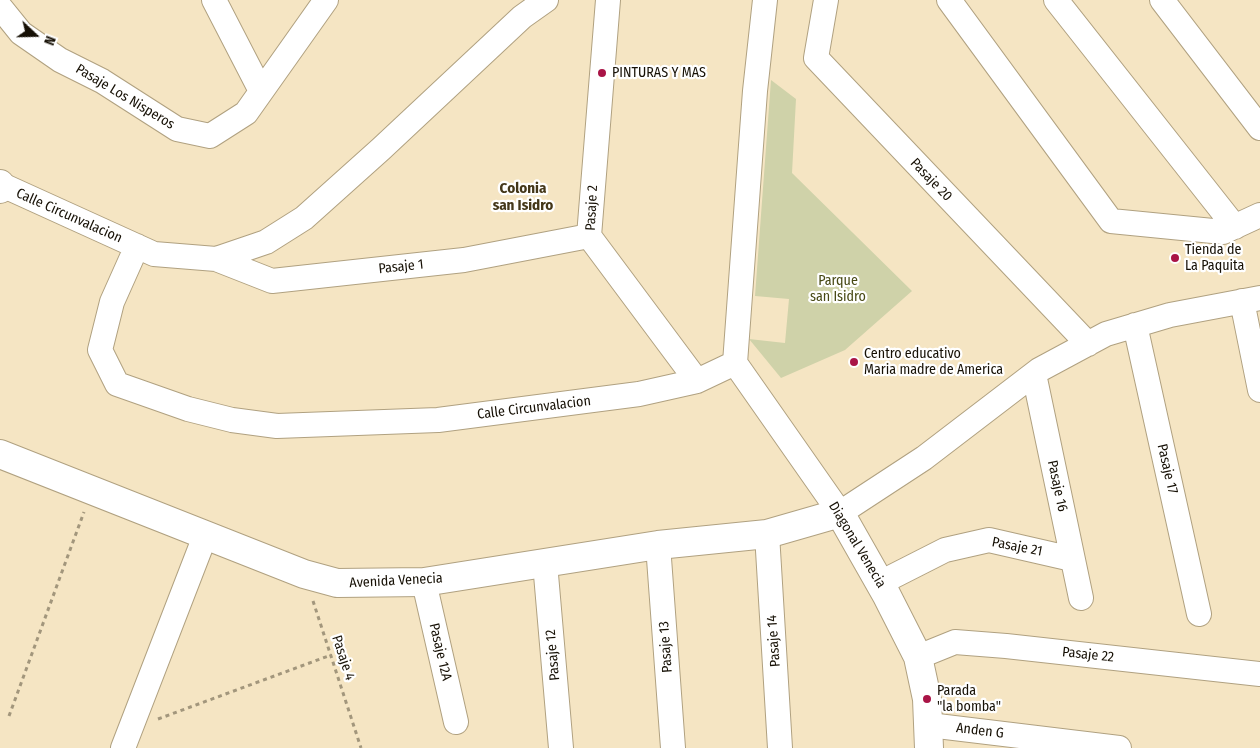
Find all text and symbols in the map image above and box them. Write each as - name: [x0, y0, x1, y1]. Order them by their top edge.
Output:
- north arrow: [10, 10, 60, 60]
- text: N: [40, 34, 59, 48]
- street label: Pasaje Los Nisperos: [72, 61, 178, 133]
- place label: PINTURAS Y MAS: [612, 65, 706, 81]
- marker: PINTURAS Y MAS: [596, 67, 608, 79]
- street label: Pasaje 20: [906, 155, 956, 205]
- district label: Colonia san Isidro: [493, 180, 553, 215]
- street label: Calle Circunvalacion: [13, 185, 125, 247]
- street label: Pasaje 2: [582, 185, 602, 231]
- place label: Tienda de La Paquita: [1185, 242, 1244, 274]
- marker: Tienda de La Paquita: [1169, 252, 1181, 264]
- street label: Pasaje 1: [378, 256, 424, 278]
- park label: Parque san Isidro: [810, 273, 866, 306]
- place label: Centro educativo Maria madre de America: [864, 346, 1003, 378]
- marker: Centro educativo Maria madre de America: [848, 356, 860, 368]
- street label: Calle Circunvalacion: [476, 393, 592, 423]
- street label: Pasaje 17: [1153, 442, 1181, 496]
- street label: Pasaje 16: [1043, 459, 1071, 513]
- street label: Diagonal Venecia: [825, 499, 889, 591]
- street label: Pasaje 21: [990, 534, 1044, 560]
- street label: Avenida Venecia: [349, 570, 443, 592]
- street label: Pasaje 14: [764, 615, 784, 667]
- street label: Pasaje 13: [656, 621, 676, 673]
- street label: Pasaje 12A: [425, 622, 455, 682]
- street label: Pasaje 12: [542, 629, 564, 681]
- street label: Pasaje 4: [328, 633, 358, 683]
- street label: Pasaje 22: [1061, 644, 1115, 666]
- place label: Parada "la bomba": [937, 683, 1001, 716]
- marker: Parada "la bomba": [921, 693, 933, 705]
- street label: Anden G: [955, 720, 1005, 742]

